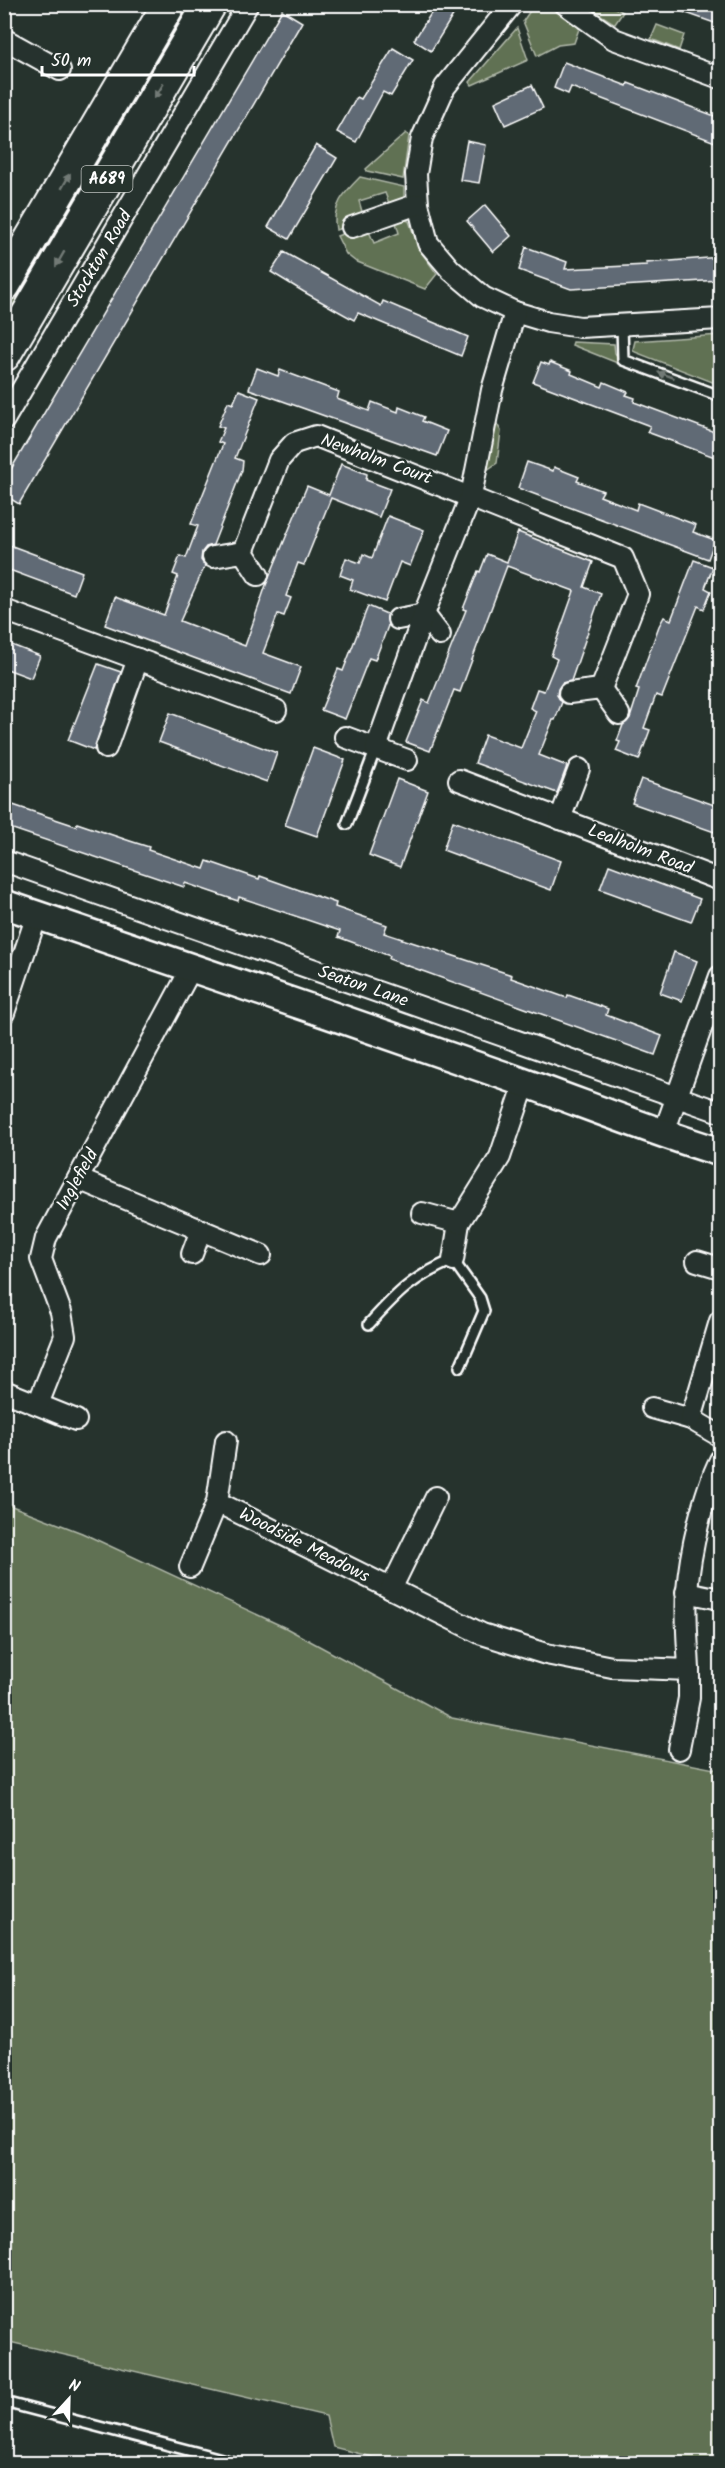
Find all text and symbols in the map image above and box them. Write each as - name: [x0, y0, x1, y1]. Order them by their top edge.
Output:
- scale bar: [42, 39, 194, 77]
- text: 50 m: [51, 47, 91, 76]
- one-way arrow: [154, 83, 164, 100]
- road number: A689: [82, 166, 132, 192]
- one-way arrow: [61, 172, 71, 189]
- street label: Stockton Road: [59, 204, 141, 313]
- one-way arrow: [55, 251, 66, 267]
- one-way arrow: [657, 370, 675, 380]
- street label: Newholm Court: [316, 426, 437, 494]
- street label: Lealholm Road: [583, 817, 698, 884]
- street label: Seaton Lane: [314, 958, 412, 1016]
- street label: Inglefield: [49, 1143, 107, 1216]
- street label: Woodside Meadows: [234, 1501, 375, 1592]
- north arrow: [39, 2369, 99, 2429]
- text: N: [65, 2373, 83, 2400]

